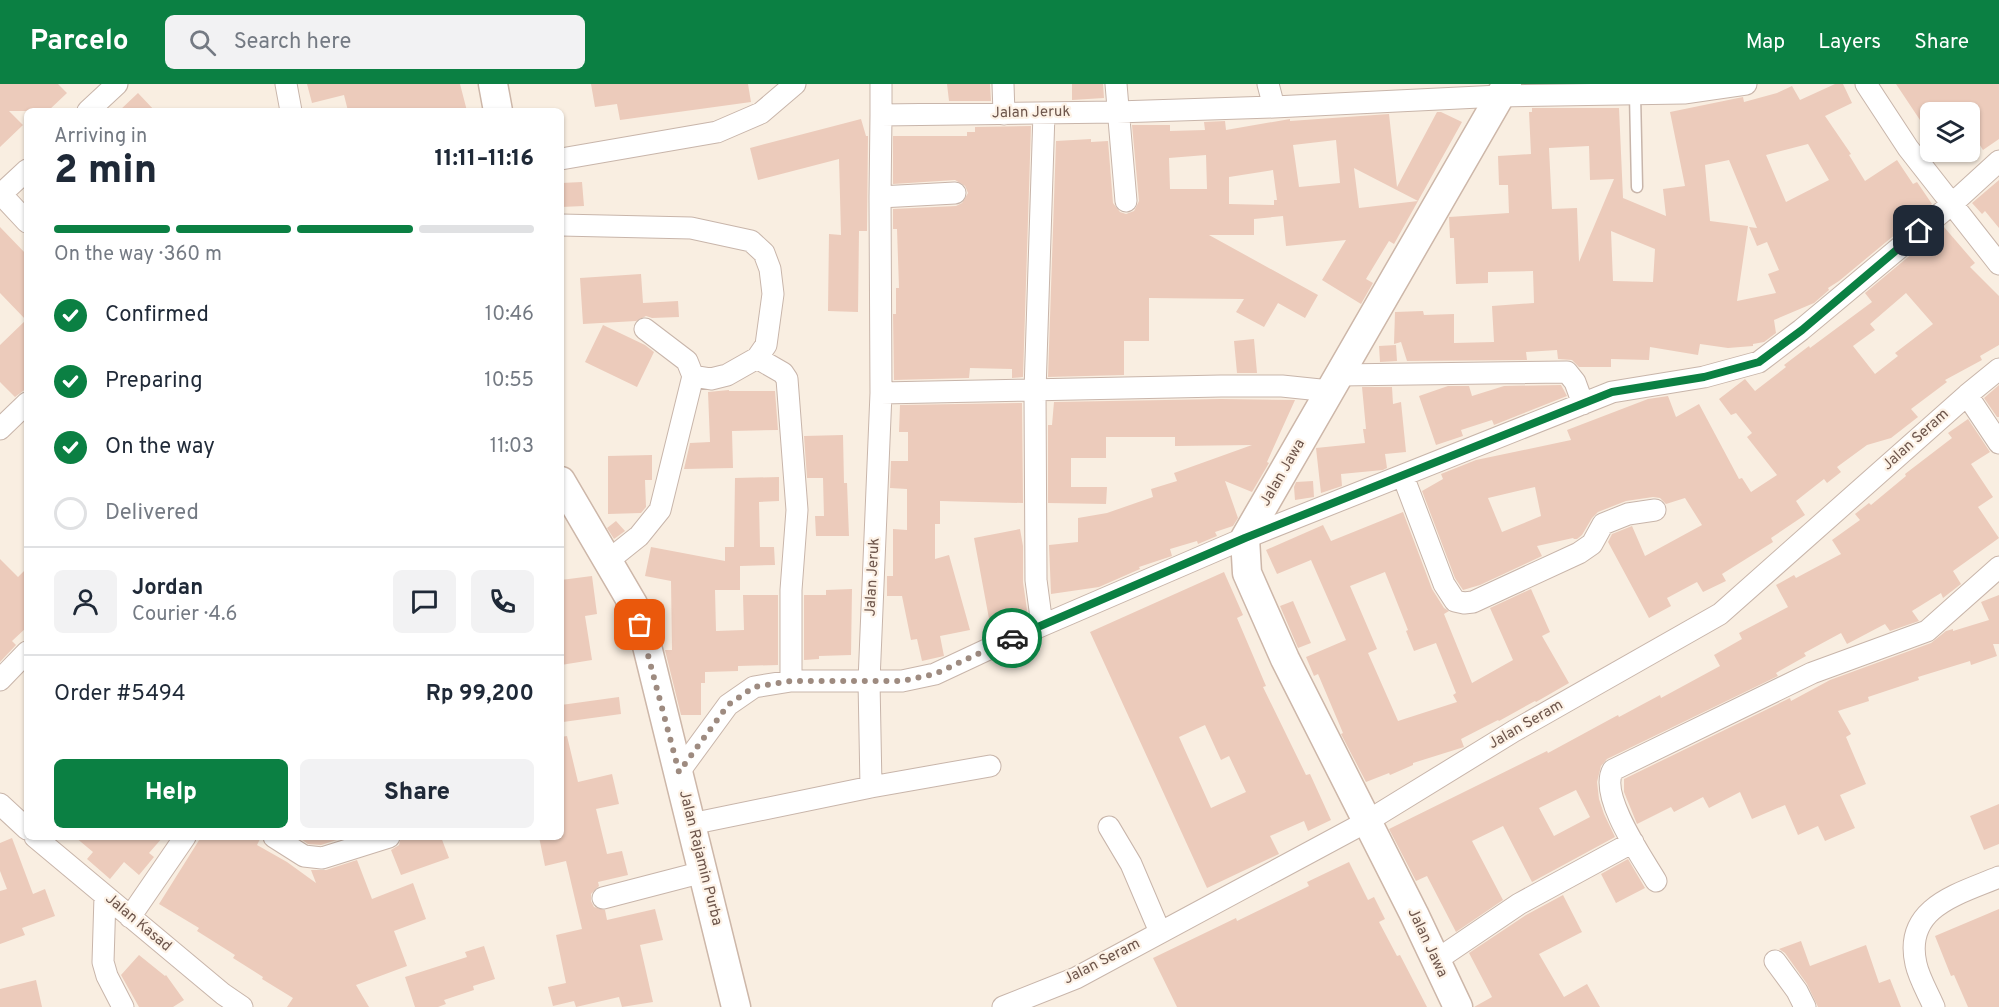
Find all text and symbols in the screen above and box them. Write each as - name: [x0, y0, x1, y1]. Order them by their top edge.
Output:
- search box: [165, 15, 585, 69]
- text: Parcelo: [30, 24, 129, 60]
- icon: search: [186, 26, 219, 59]
- text: Search here: [234, 29, 351, 56]
- text: Map: [1746, 29, 1785, 56]
- text: Layers: [1818, 29, 1881, 56]
- text: Share: [1914, 29, 1969, 56]
- map controls: [1920, 102, 1980, 162]
- button: layers: [1920, 102, 1980, 162]
- street label: Jalan Jeruk: [992, 103, 1070, 123]
- text: Arriving in: [54, 124, 147, 150]
- text: 11:11–11:16: [434, 146, 534, 173]
- text: 2 min: [54, 148, 157, 197]
- pin: [1893, 205, 1944, 256]
- icon: home: [1902, 214, 1935, 247]
- text: On the way · 360 m: [54, 242, 222, 268]
- icon: check: [54, 299, 87, 332]
- text: Confirmed: [105, 302, 209, 329]
- text: 10:46: [485, 302, 534, 328]
- icon: check: [54, 365, 87, 398]
- text: Preparing: [105, 368, 203, 395]
- text: 10:55: [484, 368, 534, 394]
- street label: Jalan Seram: [1879, 405, 1953, 475]
- icon: check: [54, 431, 87, 464]
- text: On the way: [105, 434, 215, 461]
- text: 11:03: [490, 434, 534, 460]
- street label: Jalan Jawa: [1256, 436, 1310, 510]
- text: Delivered: [105, 500, 199, 527]
- street label: Jalan Jeruk: [861, 537, 885, 617]
- button: person: [54, 570, 117, 633]
- button: chat: [393, 570, 456, 633]
- button: phone: [471, 570, 534, 633]
- text: Jordan: [132, 575, 203, 602]
- pin: [614, 599, 665, 650]
- text: Courier · 4.6: [132, 602, 237, 628]
- icon: bag: [623, 608, 656, 641]
- courier: [982, 608, 1042, 668]
- icon: car: [996, 622, 1029, 655]
- text: Order #5494: [54, 681, 186, 708]
- text: Rp 99,200: [426, 681, 534, 708]
- street label: Jalan Seram: [1485, 696, 1567, 754]
- button: Help: [54, 759, 288, 828]
- button: Share: [300, 759, 534, 828]
- street label: Jalan Rajamin Purba: [674, 788, 726, 928]
- street label: Jalan Kasad: [101, 890, 175, 956]
- street label: Jalan Jawa: [1403, 905, 1451, 981]
- street label: Jalan Seram: [1061, 935, 1143, 989]

